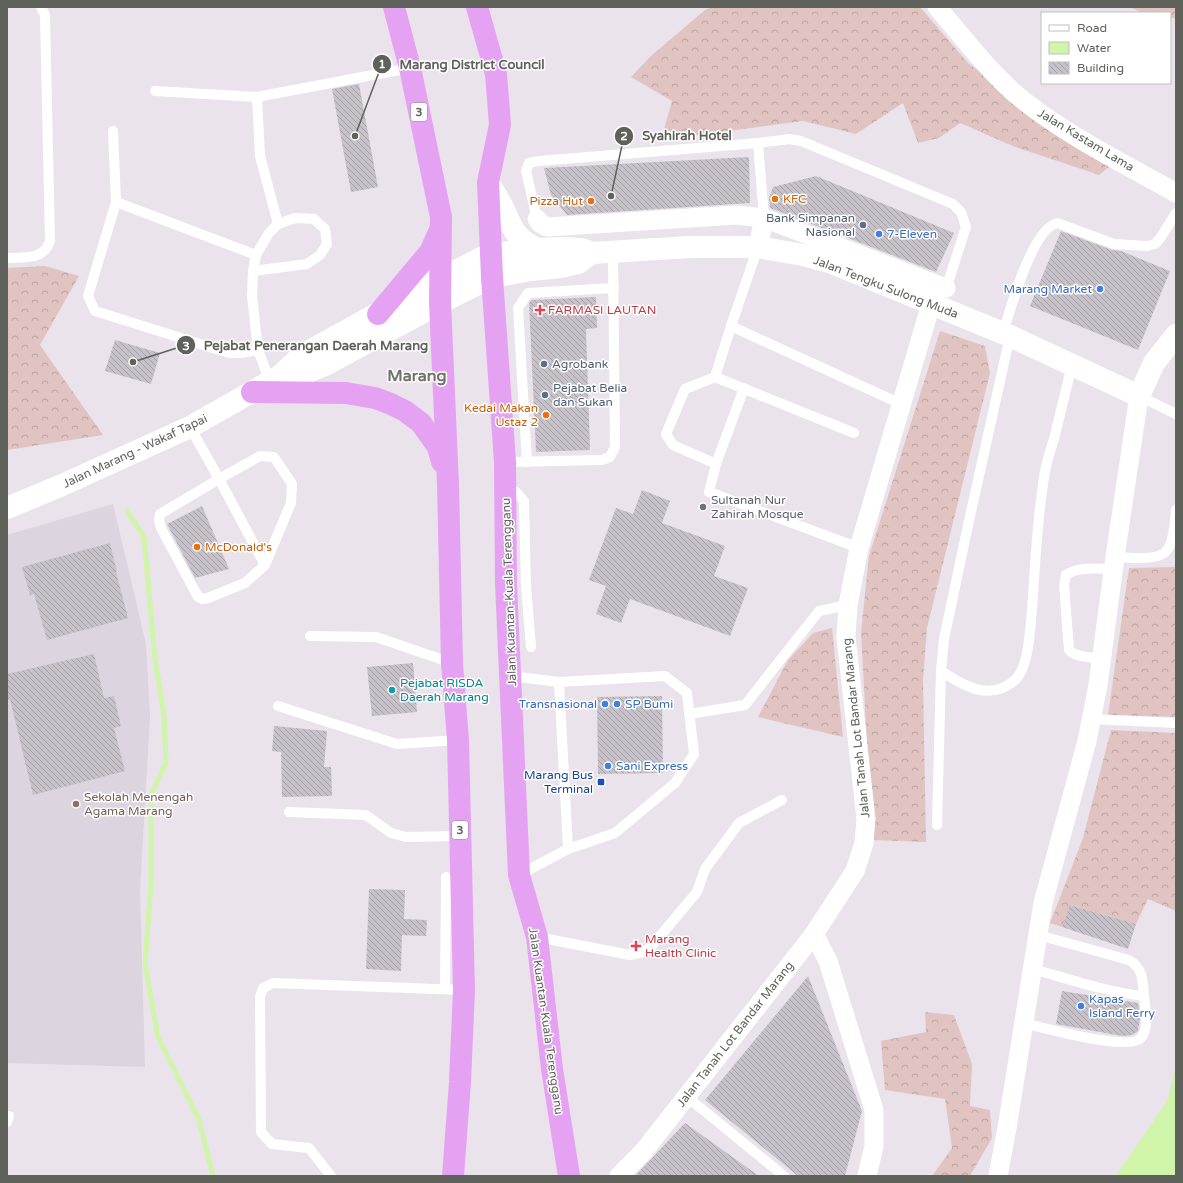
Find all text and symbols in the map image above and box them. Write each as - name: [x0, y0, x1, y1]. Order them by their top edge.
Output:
- legend: [1041, 12, 1171, 84]
- text: Road: [1077, 21, 1107, 35]
- text: Water: [1077, 41, 1112, 55]
- callout: Marang District Council: [372, 52, 553, 77]
- text: 1: [378, 57, 386, 71]
- text: Marang District Council: [399, 57, 545, 73]
- text: Building: [1077, 61, 1124, 75]
- road number: 3: [411, 103, 427, 121]
- street label: Jalan Kastam Lama: [1035, 106, 1137, 174]
- callout: Syahirah Hotel: [614, 123, 740, 148]
- text: Syahirah Hotel: [642, 128, 732, 144]
- text: 2: [620, 129, 628, 143]
- place label: KFC: [783, 192, 806, 206]
- place label: Pizza Hut: [529, 194, 583, 208]
- marker: KFC: [770, 194, 780, 204]
- marker: Pizza Hut: [586, 196, 596, 206]
- place label: Bank Simpanan Nasional: [766, 211, 855, 239]
- marker: Bank Simpanan Nasional: [858, 220, 868, 230]
- place label: 7-Eleven: [887, 227, 937, 241]
- marker: 7-Eleven: [874, 229, 884, 239]
- street label: Jalan Tengku Sulong Muda: [812, 253, 960, 321]
- place label: Marang Market: [1004, 282, 1092, 296]
- marker: Marang Market: [1095, 284, 1105, 294]
- place label: FARMASI LAUTAN: [548, 303, 656, 317]
- marker: FARMASI LAUTAN: [535, 305, 545, 315]
- callout: Pejabat Penerangan Daerah Marang: [176, 333, 436, 358]
- text: Pejabat Penerangan Daerah Marang: [204, 338, 428, 354]
- text: 3: [182, 339, 190, 353]
- place label: Agrobank: [552, 357, 609, 371]
- marker: Agrobank: [539, 359, 549, 369]
- district label: Marang: [387, 366, 447, 386]
- place label: Pejabat Belia dan Sukan: [553, 381, 627, 409]
- marker: Pejabat Belia dan Sukan: [540, 390, 550, 400]
- place label: Kedai Makan Ustaz 2: [464, 401, 538, 429]
- marker: Kedai Makan Ustaz 2: [541, 410, 551, 420]
- street label: Jalan Marang - Wakaf Tapai: [61, 411, 209, 491]
- place label: Sultanah Nur Zahirah Mosque: [711, 493, 804, 521]
- street label: Jalan Kuantan-Kuala Terengganu: [499, 498, 519, 686]
- marker: Sultanah Nur Zahirah Mosque: [698, 502, 708, 512]
- place label: McDonald's: [205, 540, 272, 554]
- marker: McDonald's: [192, 542, 202, 552]
- street label: Jalan Tanah Lot Bandar Marang: [840, 637, 872, 819]
- place label: Pejabat RISDA Daerah Marang: [400, 676, 489, 704]
- marker: Pejabat RISDA Daerah Marang: [387, 685, 397, 695]
- place label: Transnasional: [519, 697, 597, 711]
- place label: SP Bumi: [625, 697, 673, 711]
- marker: Transnasional: [600, 699, 610, 709]
- marker: SP Bumi: [612, 699, 622, 709]
- place label: Sani Express: [616, 759, 688, 773]
- marker: Sani Express: [603, 761, 613, 771]
- place label: Marang Bus Terminal: [524, 768, 593, 796]
- marker: Marang Bus Terminal: [596, 777, 606, 787]
- place label: Sekolah Menengah Agama Marang: [84, 790, 193, 818]
- marker: Sekolah Menengah Agama Marang: [71, 799, 81, 809]
- road number: 3: [452, 821, 468, 839]
- street label: Jalan Kuantan-Kuala Terengganu: [526, 927, 566, 1115]
- place label: Marang Health Clinic: [645, 932, 716, 960]
- marker: Marang Health Clinic: [630, 940, 642, 952]
- street label: Jalan Tanah Lot Bandar Marang: [674, 958, 796, 1110]
- place label: Kapas Island Ferry: [1089, 992, 1156, 1020]
- marker: Kapas Island Ferry: [1076, 1001, 1086, 1011]

